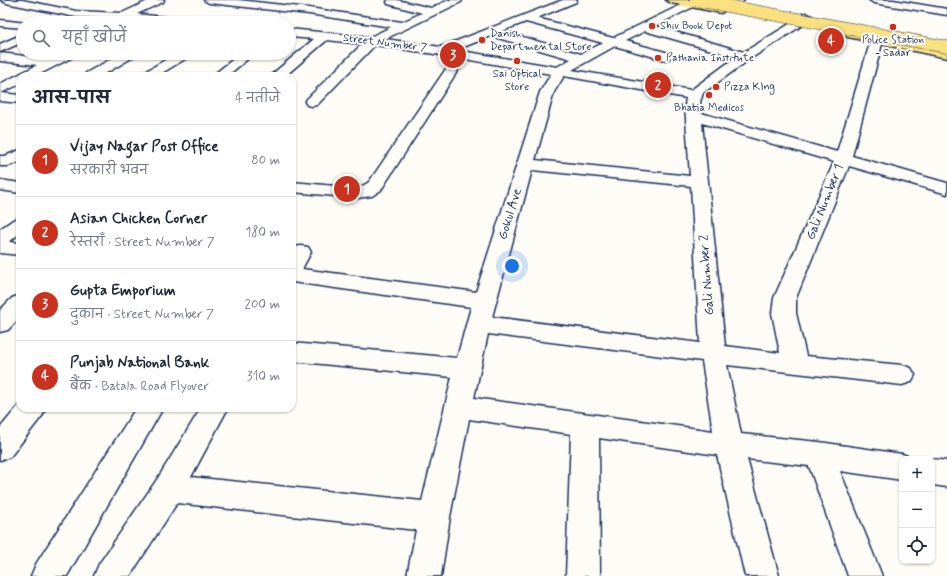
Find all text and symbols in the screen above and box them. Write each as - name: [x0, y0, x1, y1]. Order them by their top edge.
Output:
- search box: [16, 16, 296, 60]
- place label: Shiv Book Depot: [660, 19, 732, 33]
- marker: Shiv Book Depot: [647, 21, 657, 31]
- marker: Police Station - Sadar: [888, 22, 898, 32]
- pin: 4: [818, 26, 844, 56]
- icon: search: [30, 27, 52, 49]
- place label: Danish Departmental Store: [490, 27, 592, 54]
- text: यहाँ खोजें: [62, 28, 127, 48]
- street label: Street Number 7: [342, 31, 428, 55]
- place label: Police Station - Sadar: [862, 33, 924, 60]
- marker: Danish Departmental Store: [477, 35, 487, 45]
- pin: 3: [440, 40, 466, 70]
- place label: Pathania Institute: [666, 51, 755, 65]
- marker: Pathania Institute: [653, 53, 663, 63]
- marker: Sai Optical Store: [512, 56, 522, 66]
- place label: Sai Optical Store: [493, 67, 541, 94]
- pin: 2: [645, 70, 671, 100]
- place label: Pizza KIng: [724, 80, 775, 95]
- marker: Pizza KIng: [711, 82, 721, 92]
- text: आस-पास: [32, 87, 110, 109]
- text: 4 नतीजे: [235, 90, 280, 107]
- marker: Bhatia Medicos: [704, 90, 714, 100]
- place label: Bhatia Medicos: [674, 101, 744, 115]
- text: Vijay Nagar Post Office: [70, 137, 219, 157]
- text: 1: [42, 152, 48, 169]
- text: 80 m: [251, 152, 280, 169]
- text: सरकारी भवन: [70, 162, 148, 179]
- street label: Gali Number 1: [802, 162, 848, 242]
- pin: 1: [334, 174, 360, 204]
- street label: Gokul Ave: [494, 186, 526, 242]
- text: Asian Chicken Corner: [70, 209, 207, 229]
- text: 2: [42, 224, 48, 241]
- text: 180 m: [245, 224, 280, 241]
- street label: Gali Number 2: [696, 233, 718, 316]
- text: रेस्तराँ · Street Number 7: [70, 234, 215, 251]
- your location: [502, 256, 522, 276]
- text: Gupta Emporium: [70, 281, 176, 301]
- text: 3: [42, 296, 48, 313]
- text: 200 m: [245, 296, 280, 313]
- text: दुकान · Street Number 7: [70, 306, 214, 323]
- text: Punjab National Bank: [70, 353, 209, 373]
- text: 4: [41, 368, 49, 385]
- text: 310 m: [247, 368, 280, 385]
- text: बैंक · Batala Road Flyover: [70, 378, 209, 395]
- map controls: [899, 456, 935, 564]
- button: +: [899, 456, 935, 492]
- button: −: [899, 492, 935, 528]
- button: locate: [899, 528, 935, 564]

